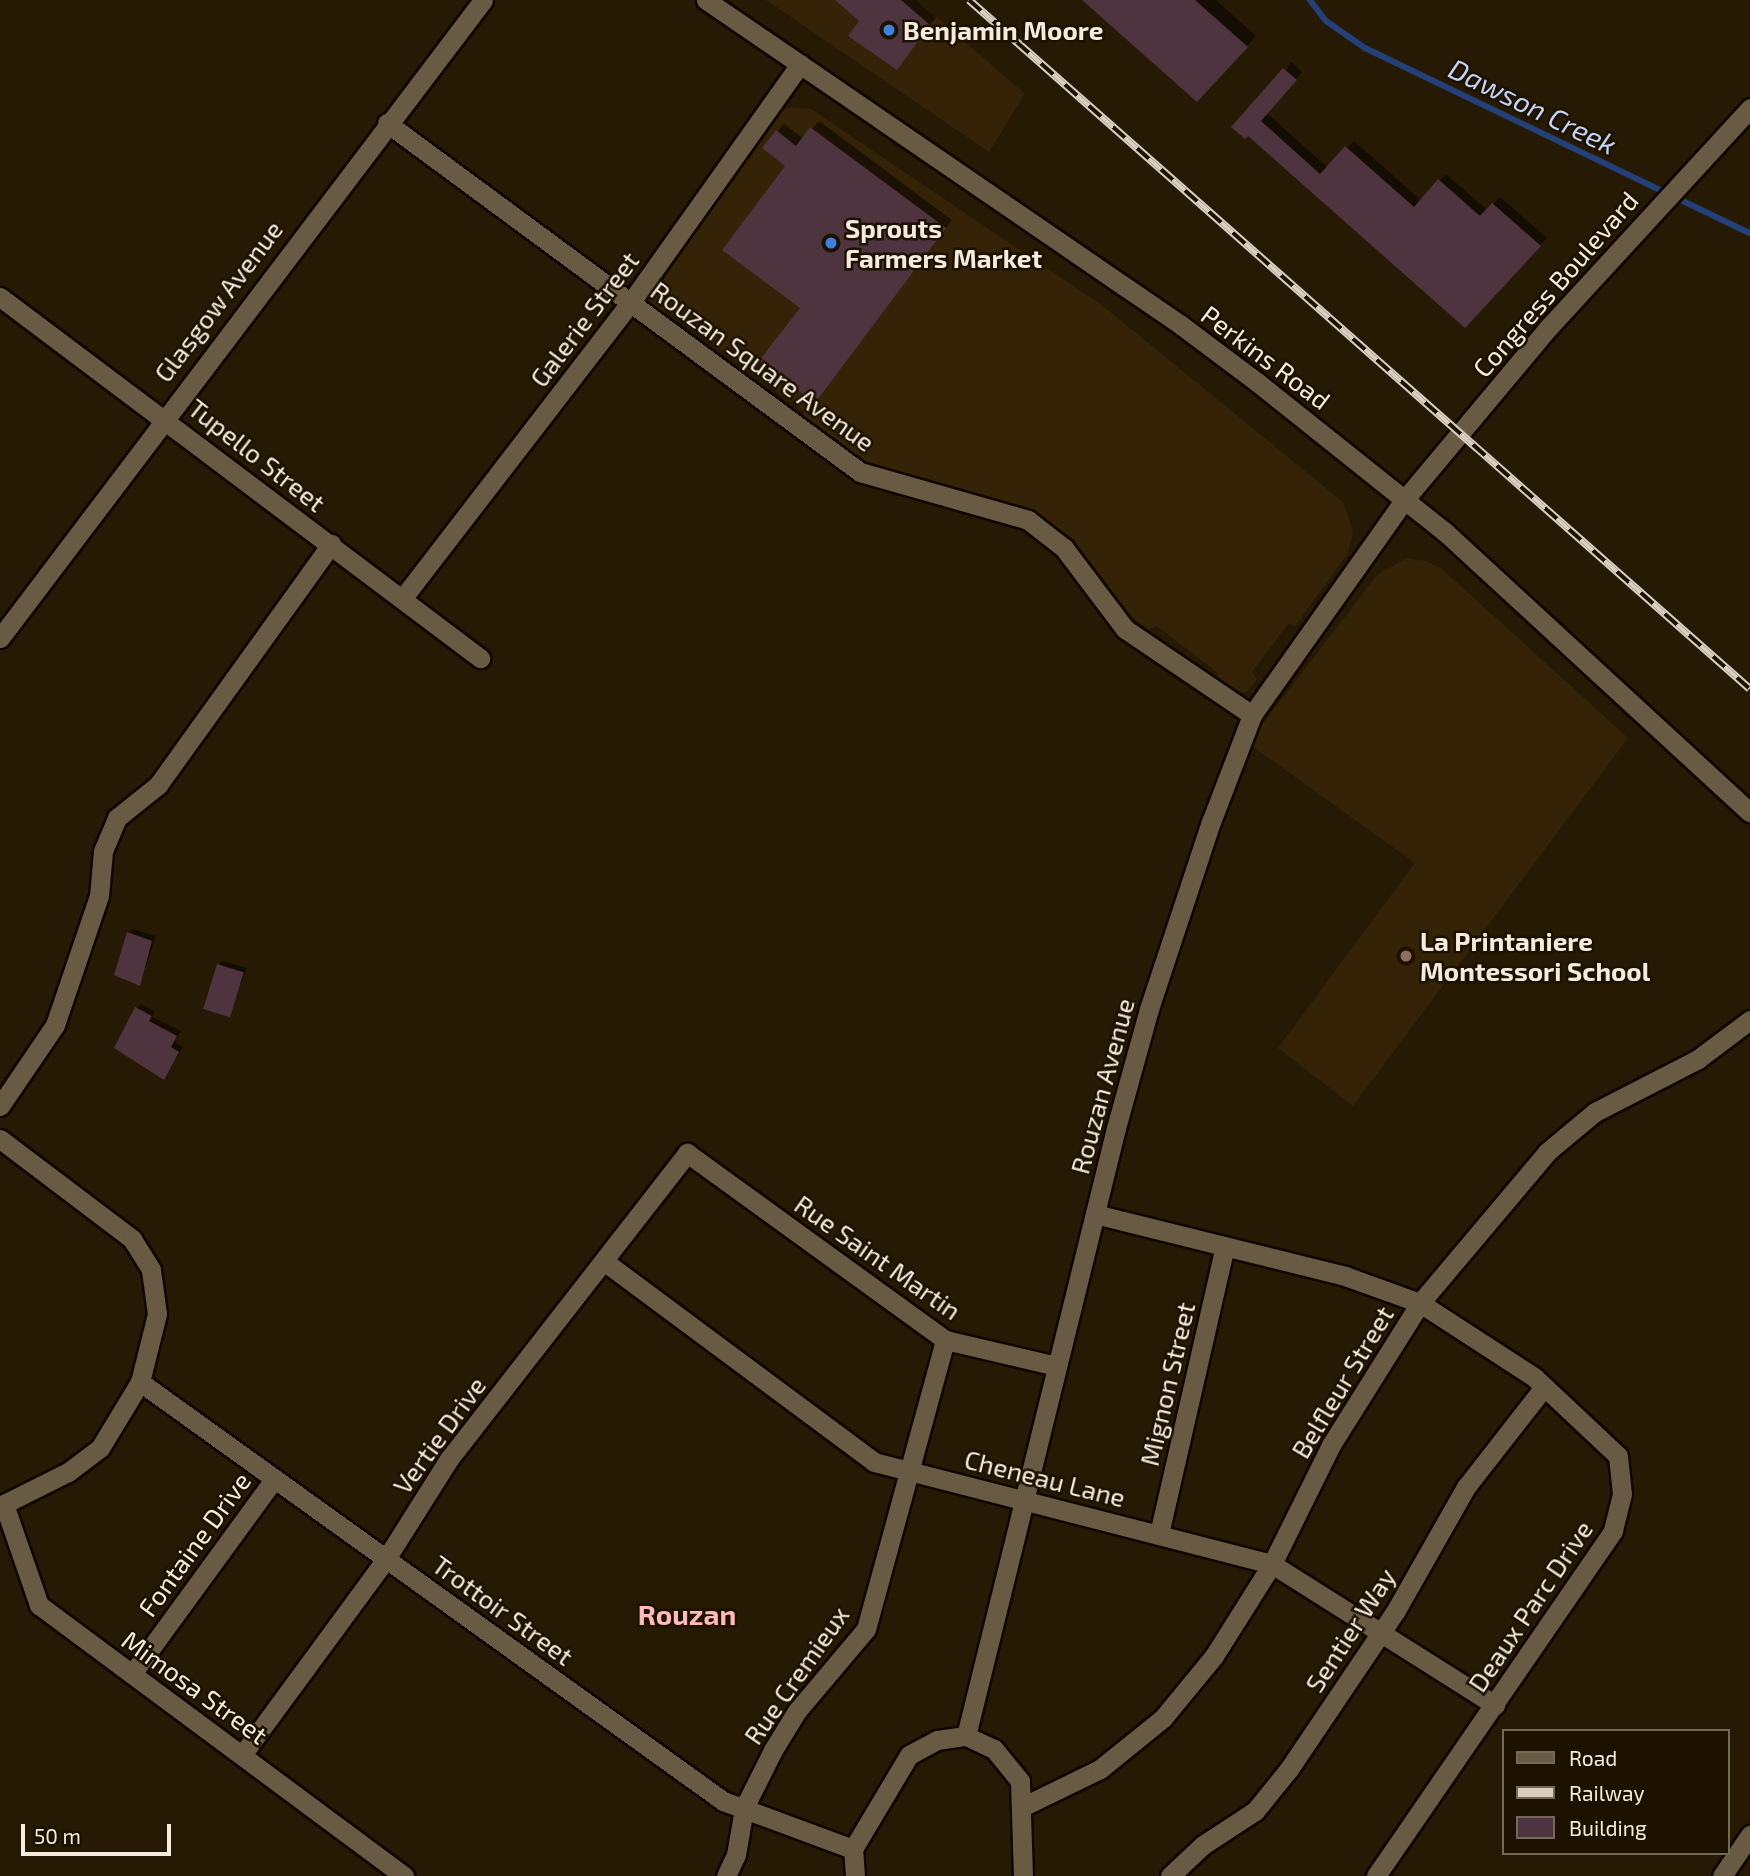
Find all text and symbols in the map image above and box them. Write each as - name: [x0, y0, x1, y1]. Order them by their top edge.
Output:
- place label: Benjamin Moore: [903, 14, 1103, 46]
- marker: Benjamin Moore: [881, 22, 897, 38]
- water label: Dawson Creek: [1444, 51, 1622, 161]
- street label: Congress Boulevard: [1466, 185, 1644, 383]
- place label: Sprouts Farmers Market: [845, 212, 1042, 274]
- street label: Glasgow Avenue: [147, 214, 289, 388]
- marker: Sprouts Farmers Market: [823, 235, 839, 251]
- street label: Galerie Street: [523, 245, 645, 393]
- street label: Rouzan Square Avenue: [645, 274, 881, 458]
- street label: Perkins Road: [1195, 298, 1337, 416]
- street label: Tupello Street: [182, 392, 332, 518]
- place label: La Printaniere Montessori School: [1420, 925, 1650, 986]
- marker: La Printaniere Montessori School: [1398, 948, 1414, 964]
- street label: Rouzan Avenue: [1063, 995, 1141, 1177]
- street label: Rue Saint Martin: [789, 1188, 967, 1326]
- street label: Mignon Street: [1133, 1299, 1201, 1469]
- street label: Belfleur Street: [1284, 1300, 1400, 1464]
- street label: Vertie Drive: [386, 1370, 492, 1500]
- street label: Cheneau Lane: [961, 1443, 1129, 1513]
- street label: Fontaine Drive: [131, 1466, 257, 1622]
- street label: Deaux Parc Drive: [1461, 1515, 1599, 1697]
- street label: Trottoir Street: [426, 1548, 580, 1672]
- street label: Sentier Way: [1298, 1562, 1402, 1698]
- district label: Rouzan: [638, 1597, 736, 1631]
- street label: Rue Cremieux: [737, 1600, 855, 1750]
- street label: Mimosa Street: [116, 1624, 274, 1750]
- legend: [1502, 1729, 1729, 1855]
- text: Road: [1569, 1745, 1617, 1770]
- text: Railway: [1569, 1780, 1645, 1805]
- scale bar: [24, 1810, 175, 1854]
- text: Building: [1569, 1815, 1647, 1840]
- text: 50 m: [34, 1823, 81, 1848]

